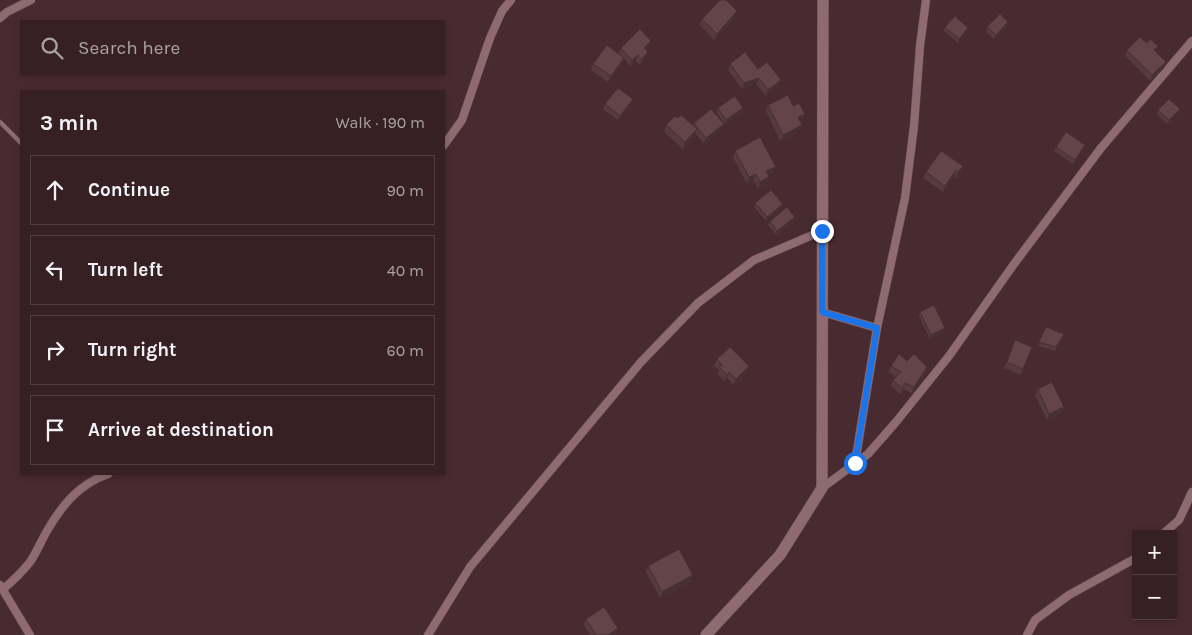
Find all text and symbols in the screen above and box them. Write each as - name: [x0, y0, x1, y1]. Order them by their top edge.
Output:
- search box: [20, 20, 445, 75]
- icon: search: [38, 34, 66, 62]
- text: Search here: [78, 37, 180, 59]
- text: 3 min: [40, 111, 98, 135]
- text: Walk · 190 m: [336, 113, 425, 132]
- icon: ahead: [41, 176, 69, 204]
- text: Continue: [88, 179, 170, 201]
- text: 90 m: [386, 181, 424, 200]
- route end: [811, 220, 834, 243]
- icon: left: [41, 256, 69, 284]
- text: Turn left: [88, 259, 163, 281]
- text: 40 m: [387, 261, 424, 280]
- icon: right: [41, 336, 69, 364]
- text: Turn right: [88, 339, 177, 361]
- text: 60 m: [387, 341, 424, 360]
- icon: arrive: [41, 416, 69, 444]
- text: Arrive at destination: [88, 419, 274, 441]
- route start: [844, 452, 867, 475]
- map controls: [1132, 530, 1177, 620]
- button: +: [1132, 530, 1177, 575]
- button: −: [1132, 575, 1177, 620]

